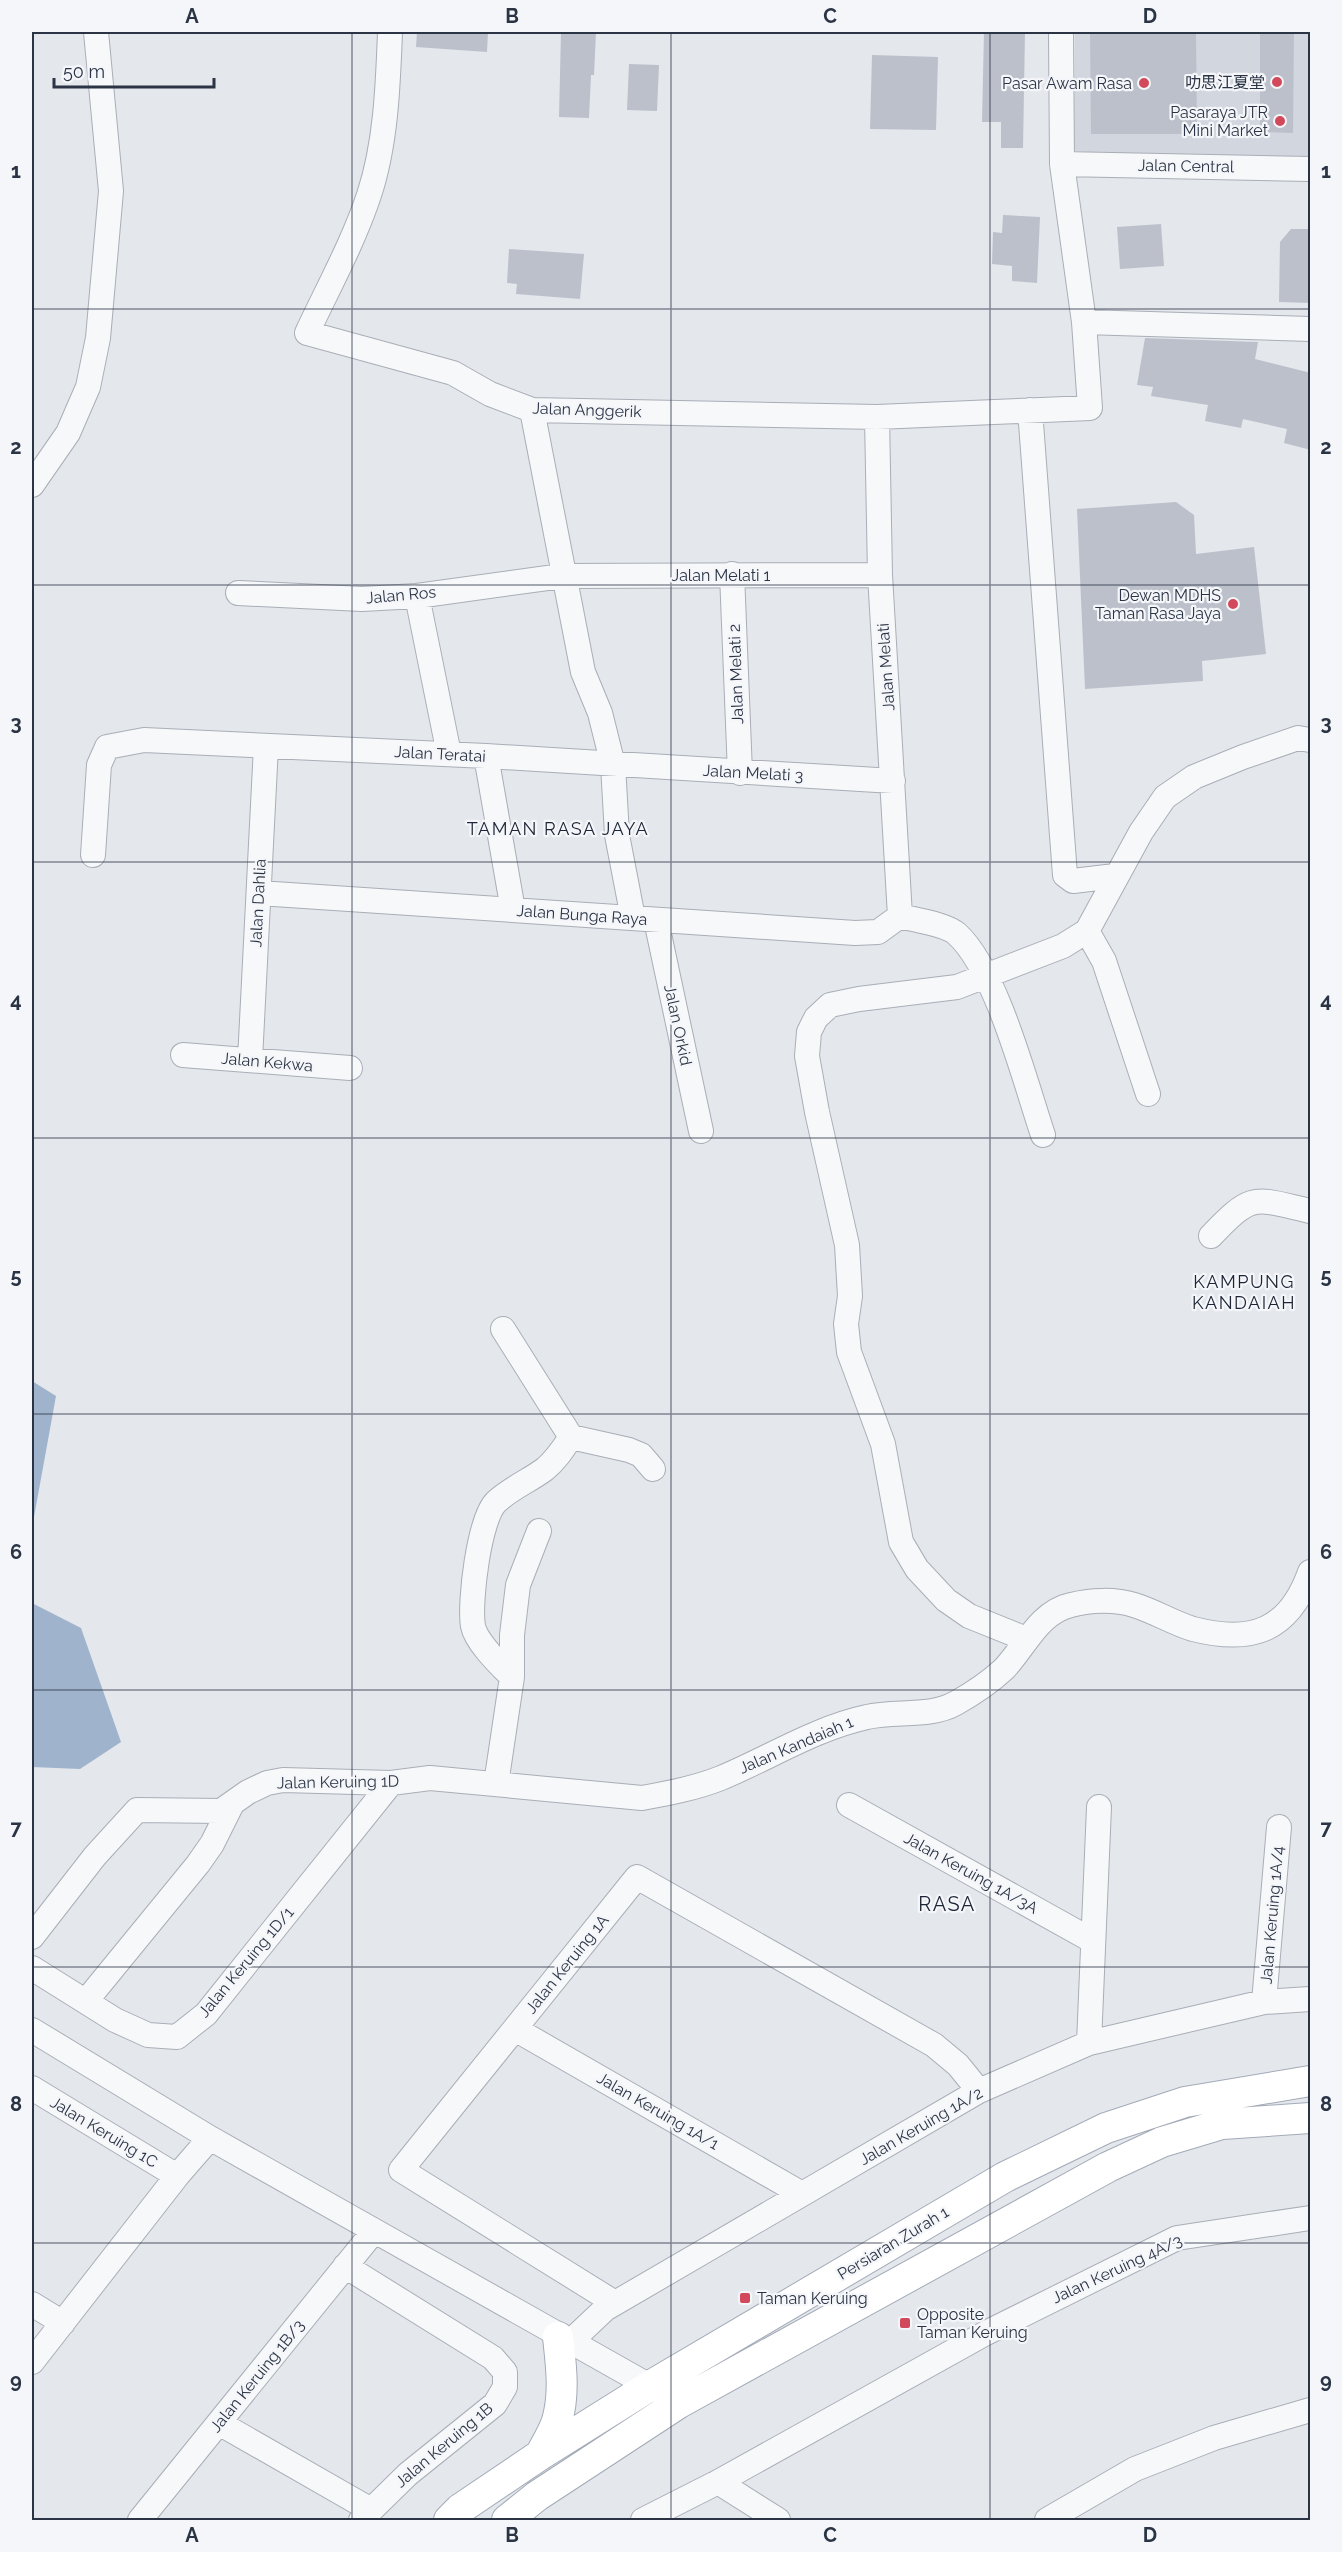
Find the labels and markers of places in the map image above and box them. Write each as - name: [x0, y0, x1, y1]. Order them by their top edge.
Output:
- place label: 叻思江夏堂: [1185, 73, 1265, 92]
- place label: Pasar Awam Rasa: [1002, 74, 1132, 93]
- marker: 叻思江夏堂: [1270, 75, 1284, 89]
- marker: Pasar Awam Rasa: [1137, 76, 1151, 90]
- place label: Pasaraya JTR Mini Market: [1170, 103, 1269, 140]
- marker: Pasaraya JTR Mini Market: [1273, 114, 1287, 128]
- place label: Dewan MDHS Taman Rasa Jaya: [1095, 586, 1221, 623]
- marker: Dewan MDHS Taman Rasa Jaya: [1226, 597, 1240, 611]
- place label: Taman Keruing: [757, 2289, 868, 2308]
- marker: Taman Keruing: [738, 2291, 752, 2305]
- place label: Opposite Taman Keruing: [917, 2305, 1028, 2342]
- marker: Opposite Taman Keruing: [898, 2316, 912, 2330]

